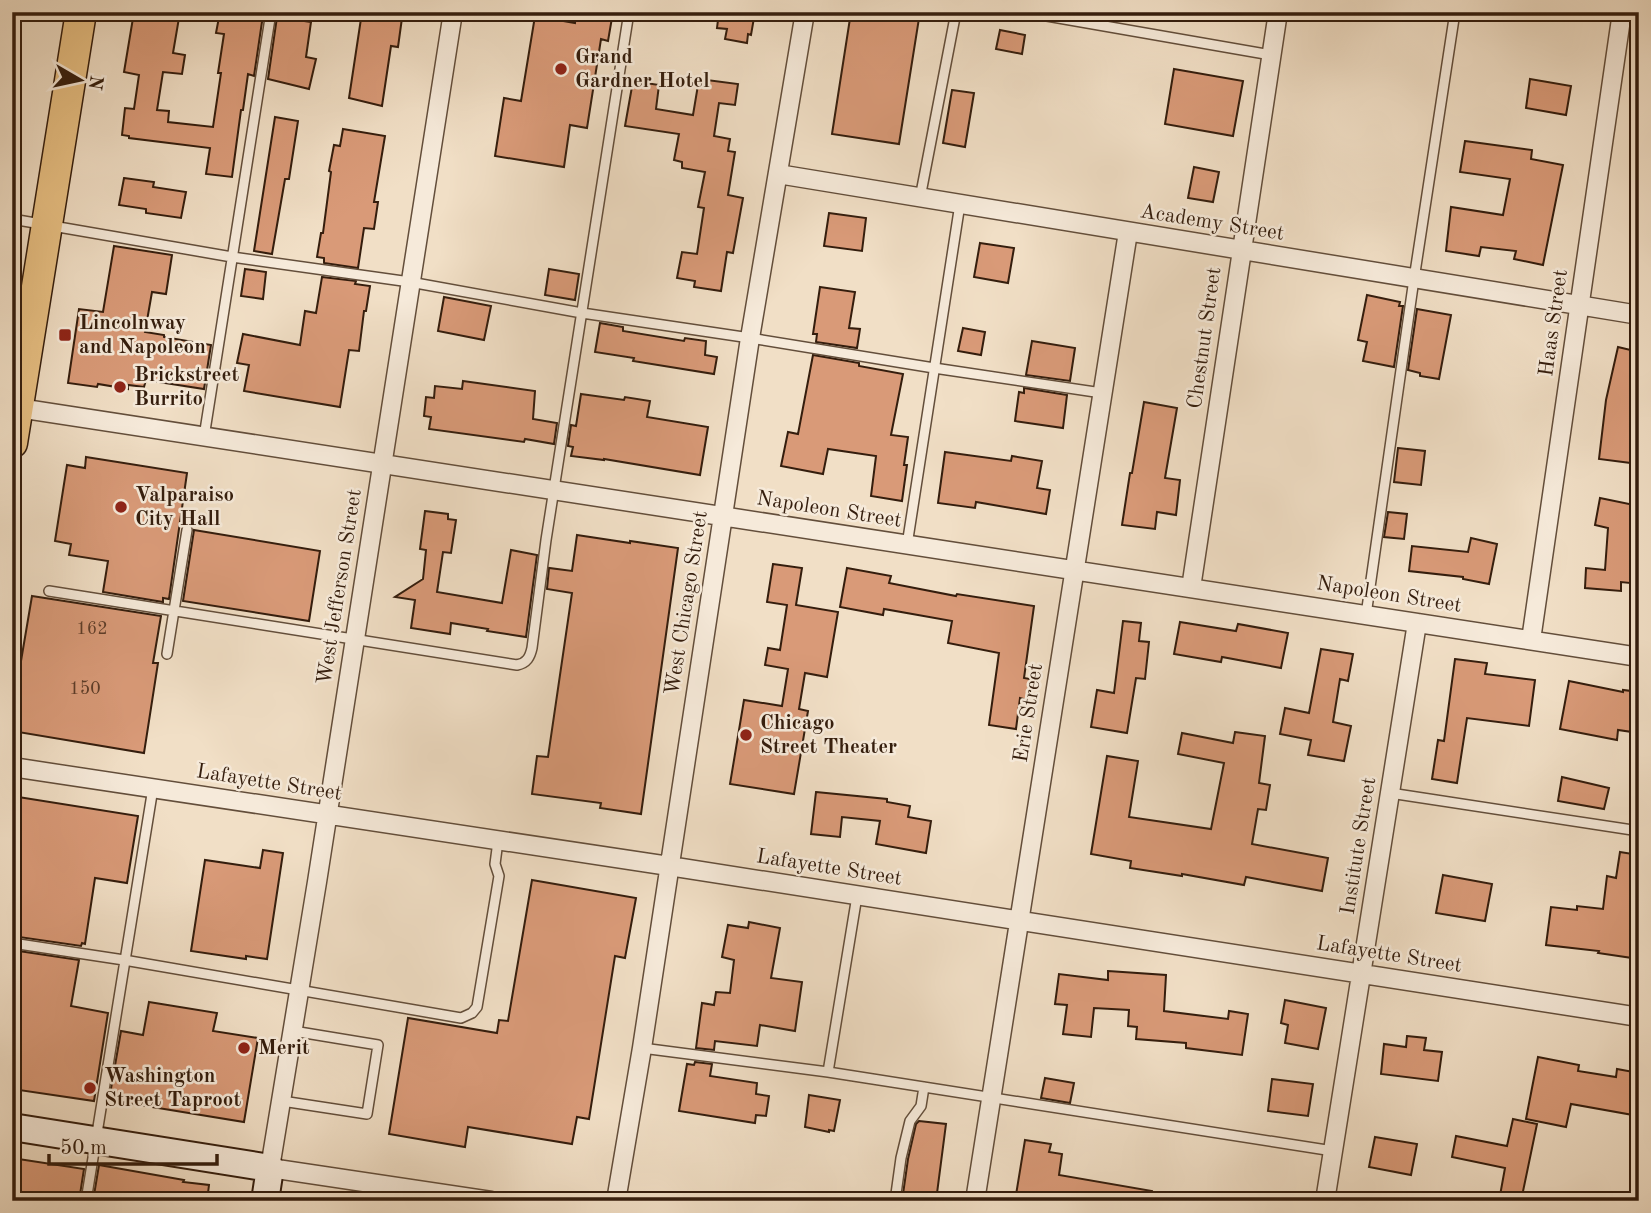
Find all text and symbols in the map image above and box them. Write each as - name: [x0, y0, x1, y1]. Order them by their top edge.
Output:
- north arrow: [46, 46, 116, 116]
- place label: Grand Gardner Hotel: [575, 47, 710, 92]
- marker: Grand Gardner Hotel: [553, 61, 569, 77]
- text: N: [84, 74, 105, 91]
- street label: Academy Street: [1138, 201, 1286, 245]
- street label: Chestnut Street: [1185, 266, 1225, 410]
- street label: Haas Street: [1536, 268, 1572, 378]
- place label: Lincolnway and Napoleon: [79, 313, 206, 358]
- marker: Lincolnway and Napoleon: [57, 327, 73, 343]
- place label: Brickstreet Burrito: [134, 365, 239, 410]
- marker: Brickstreet Burrito: [112, 379, 128, 395]
- place label: Valparaiso City Hall: [135, 485, 234, 530]
- street label: West Jefferson Street: [314, 488, 366, 686]
- street label: Napoleon Street: [755, 488, 903, 532]
- marker: Valparaiso City Hall: [113, 499, 129, 515]
- street label: West Chicago Street: [662, 509, 712, 697]
- street label: Napoleon Street: [1315, 573, 1463, 617]
- house number: 162: [76, 620, 108, 638]
- street label: Erie Street: [1011, 662, 1047, 764]
- house number: 150: [69, 680, 101, 698]
- place label: Chicago Street Theater: [760, 713, 897, 758]
- marker: Chicago Street Theater: [738, 727, 754, 743]
- street label: Lafayette Street: [195, 761, 343, 805]
- street label: Institute Street: [1338, 776, 1380, 916]
- street label: Lafayette Street: [755, 846, 903, 890]
- street label: Lafayette Street: [1315, 933, 1463, 977]
- place label: Merit: [258, 1038, 310, 1059]
- marker: Merit: [236, 1040, 252, 1056]
- place label: Washington Street Taproot: [104, 1066, 241, 1111]
- marker: Washington Street Taproot: [82, 1080, 98, 1096]
- scale bar: [49, 1122, 217, 1166]
- text: 50 m: [60, 1138, 107, 1159]

